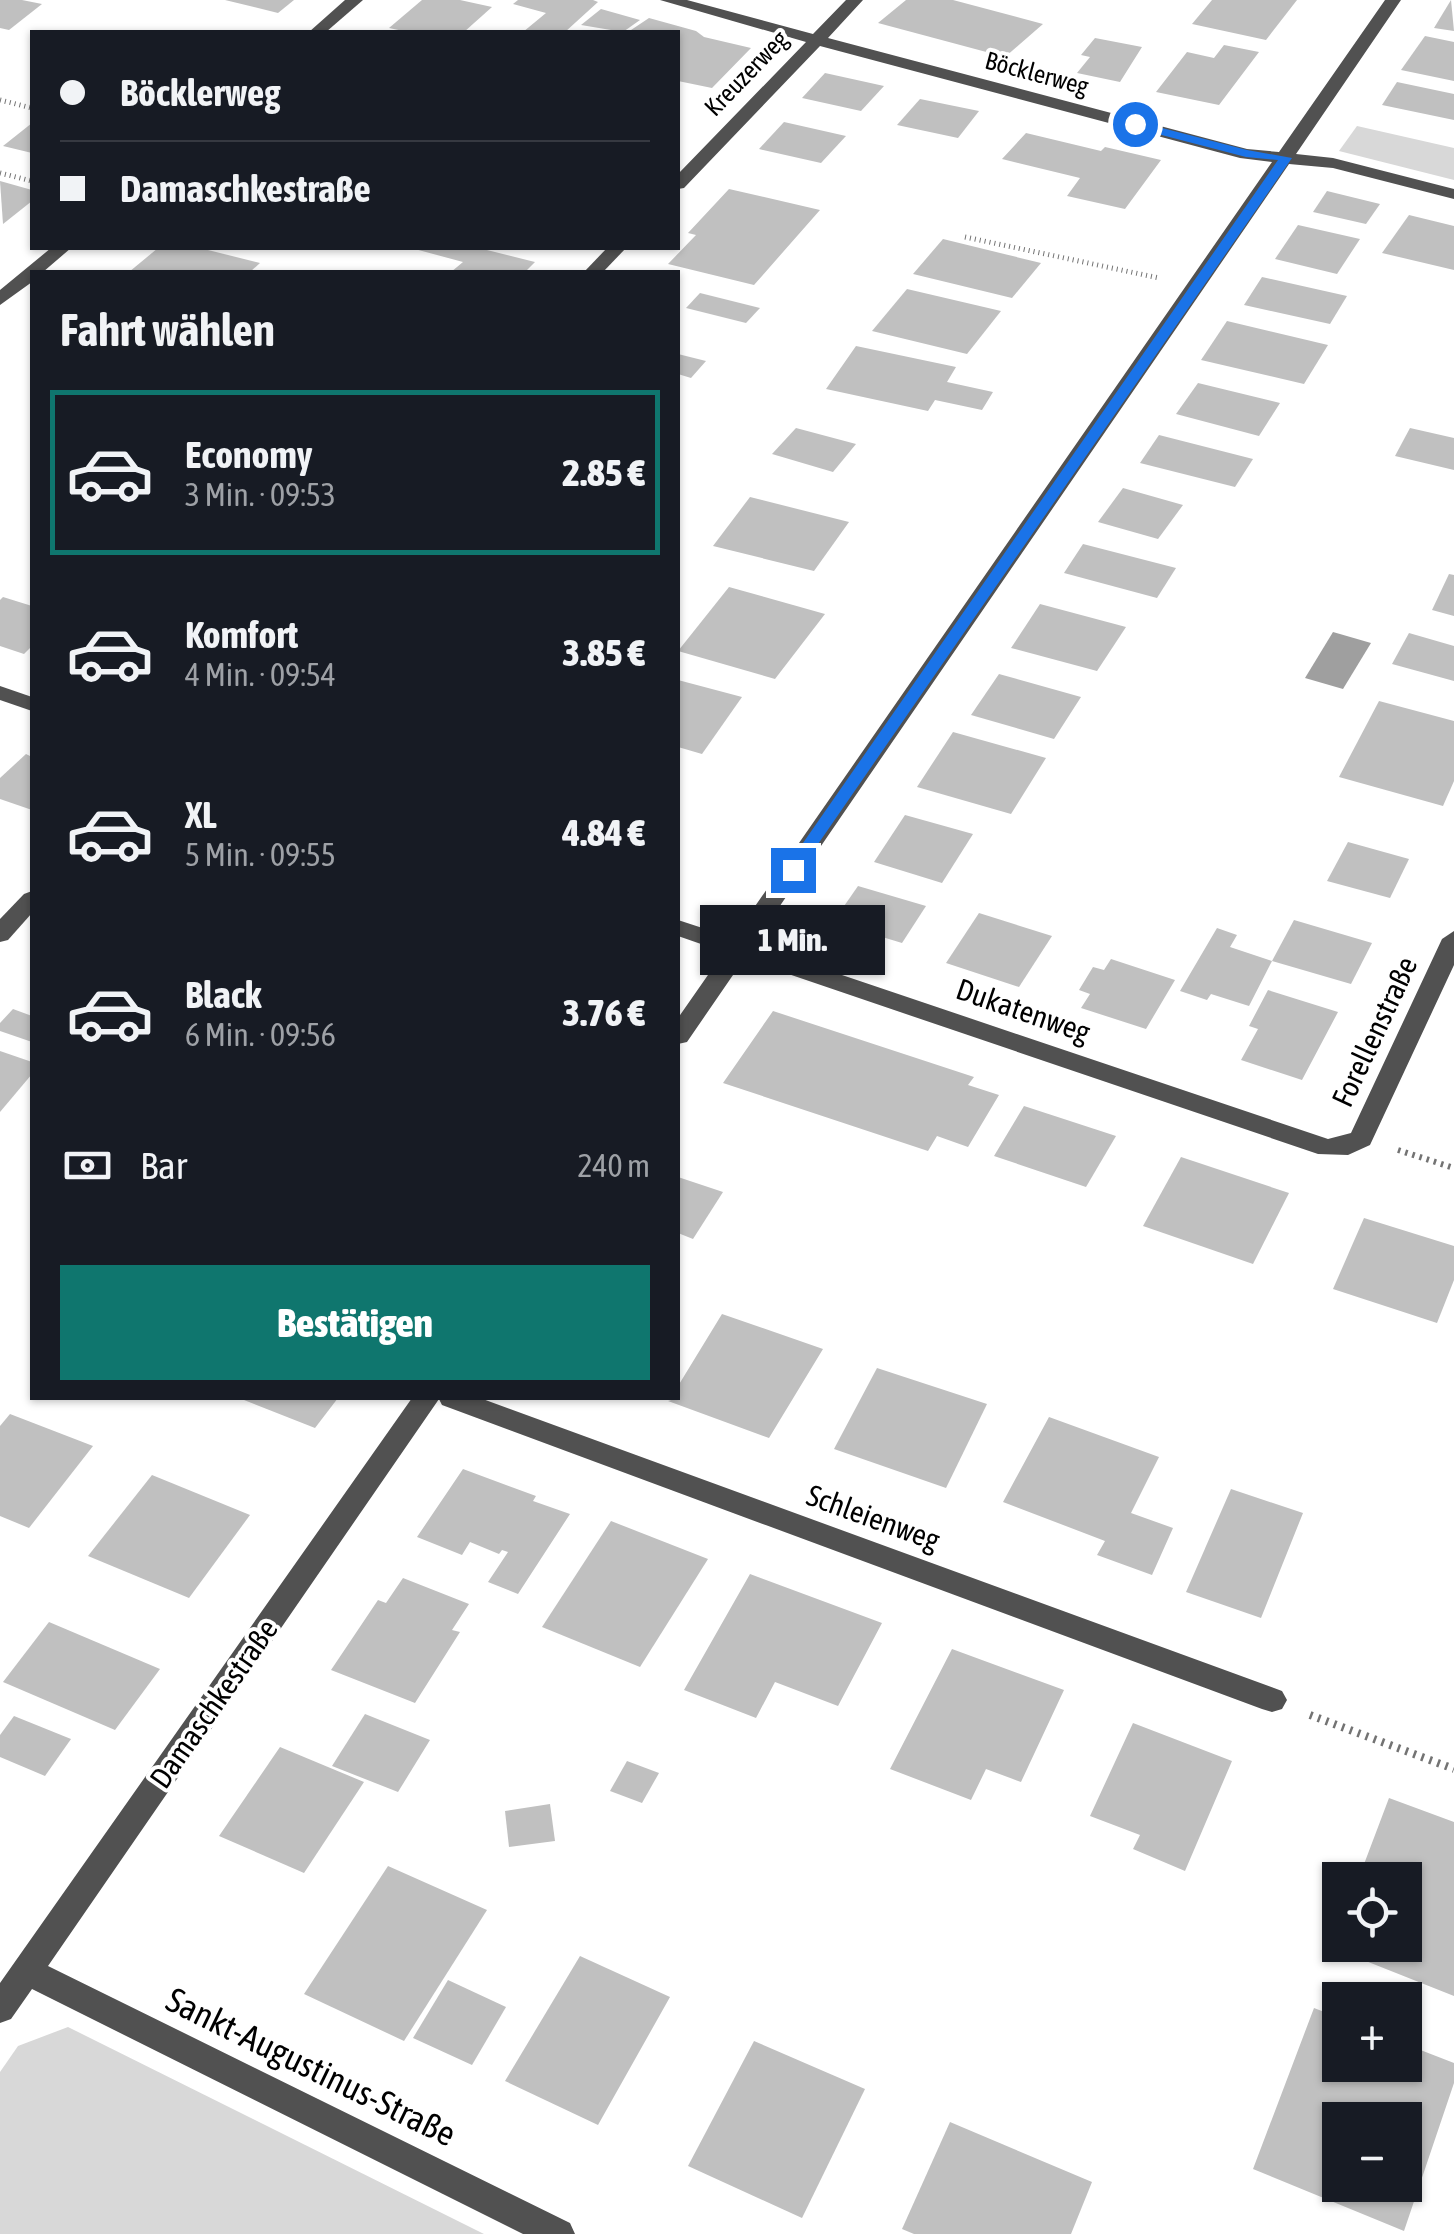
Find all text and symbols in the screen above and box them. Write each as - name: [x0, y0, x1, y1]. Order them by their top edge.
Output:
- street label: Kreuzerweg: [699, 25, 794, 121]
- street label: Böcklerweg: [982, 46, 1092, 100]
- text: Böcklerweg: [120, 71, 281, 114]
- route start: [1113, 102, 1158, 147]
- text: Damaschkestraße: [120, 167, 371, 210]
- text: Fahrt wählen: [60, 304, 275, 356]
- icon: car: [65, 428, 155, 518]
- text: Economy: [185, 433, 312, 476]
- text: 2.85 €: [562, 451, 645, 494]
- text: 3 Min. · 09:53: [185, 476, 336, 513]
- icon: car: [65, 608, 155, 698]
- text: Komfort: [185, 613, 298, 656]
- text: 3.85 €: [562, 631, 645, 674]
- text: 4 Min. · 09:54: [185, 656, 336, 693]
- icon: car: [65, 788, 155, 878]
- text: XL: [185, 793, 217, 836]
- text: 4.84 €: [562, 811, 645, 854]
- text: 5 Min. · 09:55: [185, 836, 336, 873]
- route end: [771, 848, 816, 893]
- callout: 1 Min.: [700, 905, 886, 975]
- text: 1 Min.: [758, 921, 827, 958]
- street label: Forellenstraße: [1325, 951, 1424, 1112]
- icon: car: [65, 968, 155, 1058]
- street label: Dukatenweg: [952, 971, 1095, 1049]
- text: Black: [185, 973, 262, 1016]
- text: 3.76 €: [562, 991, 645, 1034]
- text: 6 Min. · 09:56: [185, 1016, 336, 1053]
- icon: cash: [60, 1138, 115, 1193]
- text: Bar: [140, 1144, 187, 1187]
- text: 240 m: [577, 1147, 650, 1184]
- button: Bestätigen: [60, 1265, 650, 1380]
- street label: Schleienweg: [802, 1477, 944, 1557]
- street label: Damaschkestraße: [142, 1613, 284, 1794]
- map controls: [1322, 1862, 1422, 2202]
- button: locate: [1322, 1862, 1422, 1962]
- street label: Sankt-Augustinus-Straße: [160, 1979, 463, 2153]
- button: +: [1322, 1982, 1422, 2082]
- button: −: [1322, 2102, 1422, 2202]

